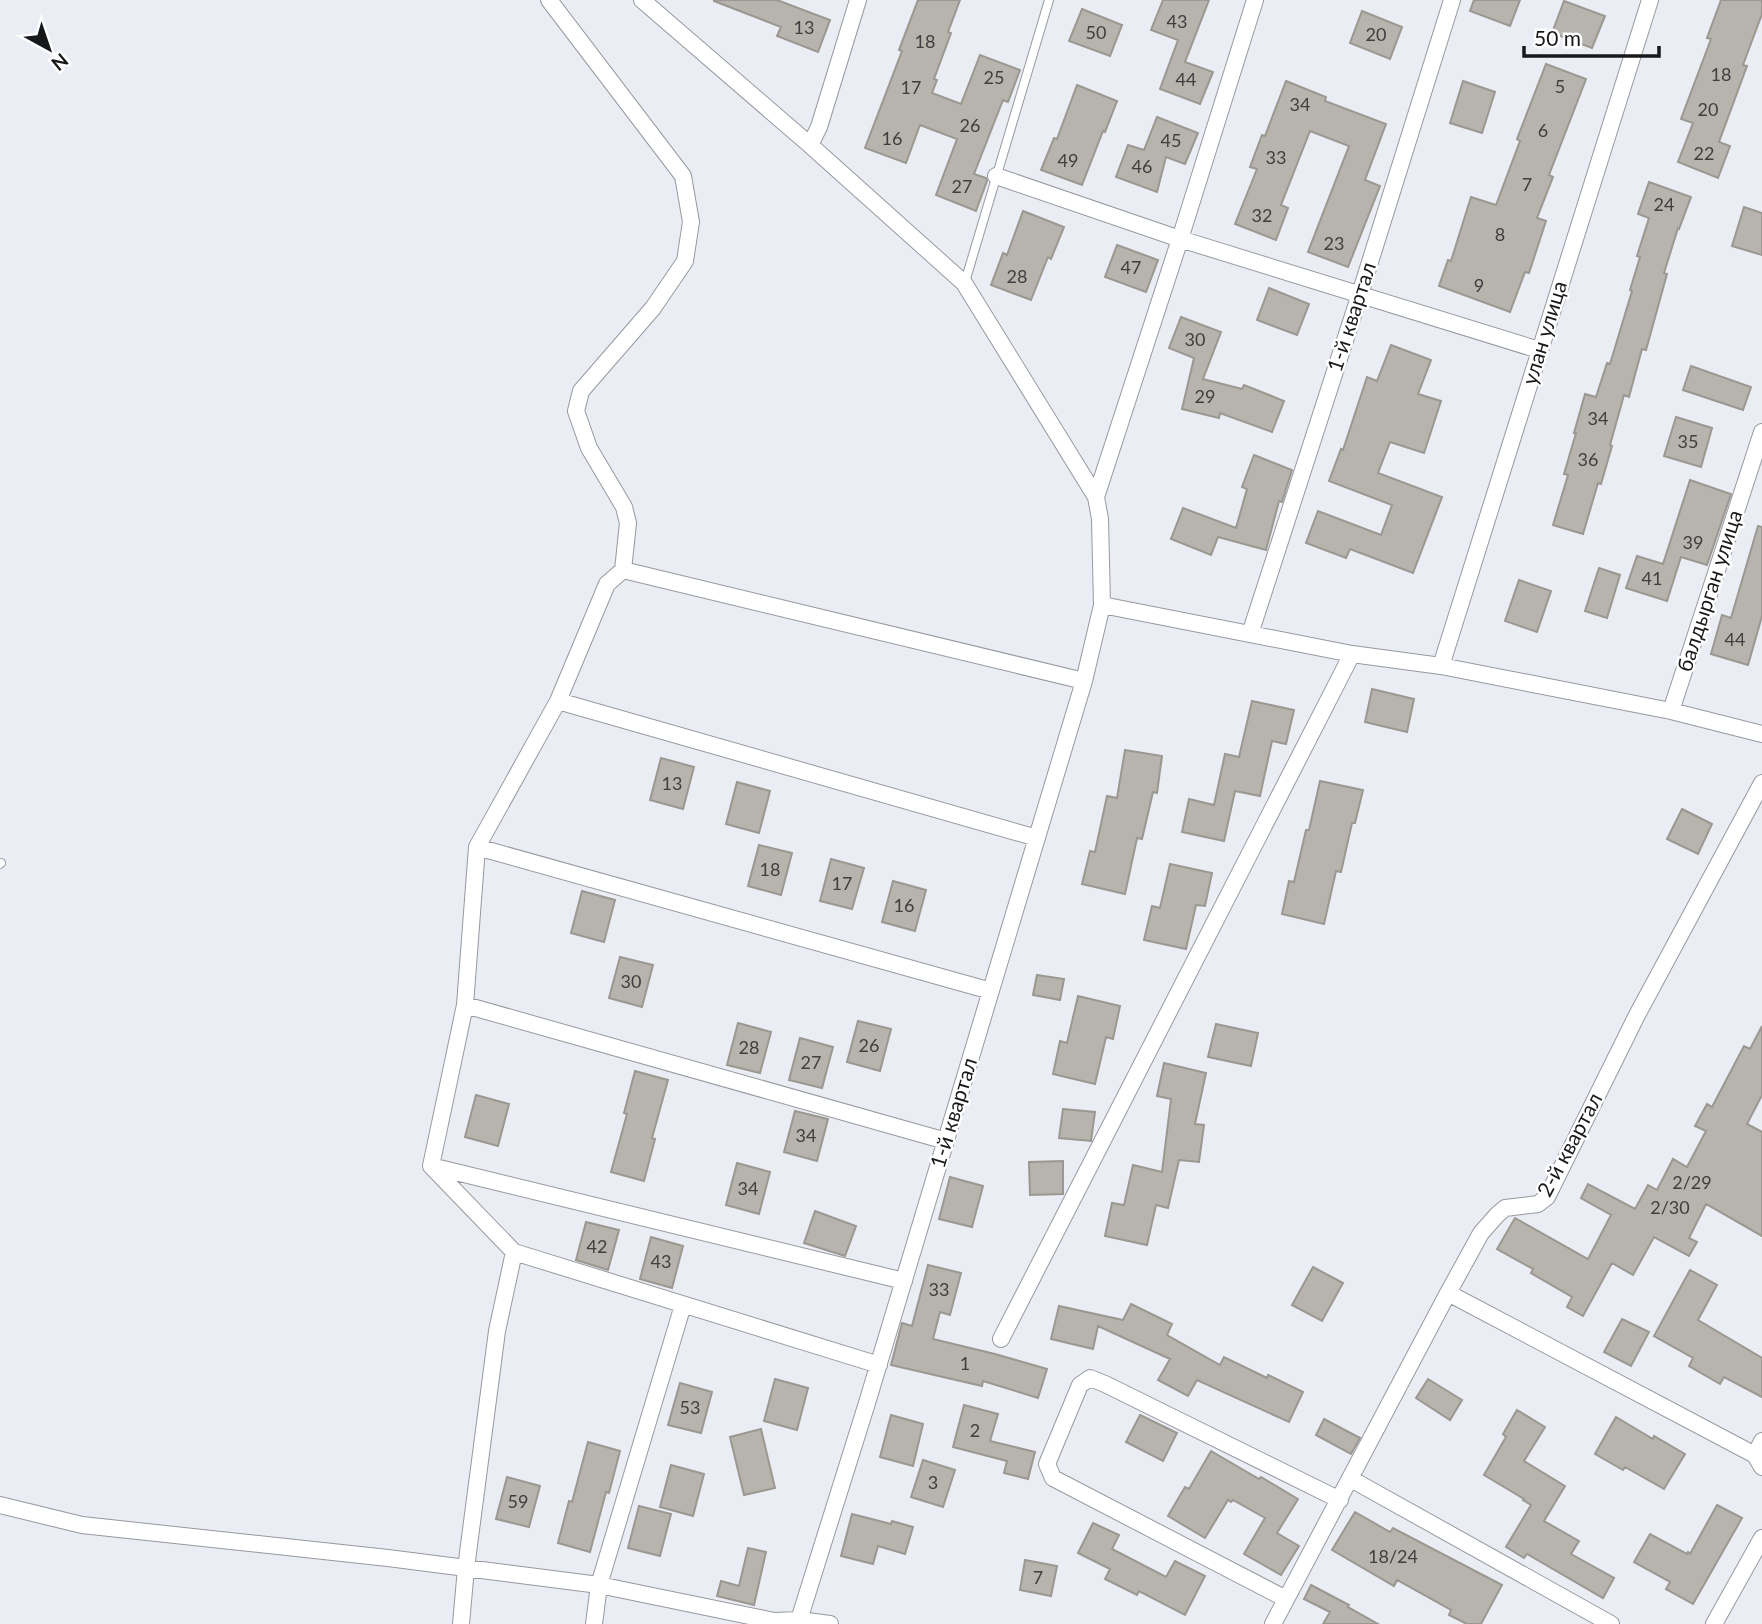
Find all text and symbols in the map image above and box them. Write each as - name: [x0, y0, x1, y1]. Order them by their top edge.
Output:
- house number: 43: [1167, 10, 1187, 32]
- north arrow: [14, 14, 84, 84]
- scale bar: [1524, 14, 1659, 58]
- house number: 13: [794, 16, 814, 38]
- house number: 50: [1086, 21, 1106, 43]
- house number: 20: [1366, 23, 1386, 45]
- text: 50 m: [1534, 25, 1581, 50]
- house number: 18: [915, 30, 935, 52]
- text: N: [47, 49, 73, 76]
- house number: 18: [1711, 63, 1731, 85]
- house number: 25: [984, 66, 1004, 88]
- house number: 44: [1176, 68, 1196, 90]
- house number: 5: [1555, 75, 1565, 97]
- house number: 17: [901, 76, 921, 98]
- house number: 34: [1290, 93, 1310, 115]
- house number: 20: [1698, 98, 1718, 120]
- house number: 26: [960, 114, 980, 136]
- house number: 6: [1538, 119, 1548, 141]
- house number: 16: [882, 127, 902, 149]
- house number: 45: [1161, 129, 1181, 151]
- house number: 22: [1694, 142, 1714, 164]
- house number: 33: [1266, 146, 1286, 168]
- house number: 49: [1058, 149, 1078, 171]
- house number: 46: [1132, 155, 1152, 177]
- house number: 7: [1522, 173, 1532, 195]
- house number: 27: [952, 175, 972, 197]
- house number: 24: [1654, 193, 1674, 215]
- house number: 32: [1252, 204, 1272, 226]
- house number: 8: [1495, 223, 1505, 245]
- house number: 23: [1324, 232, 1344, 254]
- house number: 47: [1121, 256, 1141, 278]
- street label: 1-й квартал: [1321, 259, 1380, 375]
- house number: 28: [1007, 265, 1027, 287]
- house number: 9: [1474, 274, 1484, 296]
- street label: улан улица: [1516, 278, 1571, 387]
- house number: 30: [1185, 328, 1205, 350]
- house number: 29: [1195, 385, 1215, 407]
- house number: 34: [1588, 407, 1608, 429]
- house number: 35: [1678, 430, 1698, 452]
- house number: 36: [1578, 448, 1598, 470]
- street label: балдырган улица: [1671, 507, 1746, 675]
- house number: 39: [1683, 531, 1703, 553]
- house number: 41: [1642, 567, 1662, 589]
- house number: 44: [1725, 628, 1745, 650]
- house number: 13: [662, 772, 682, 794]
- house number: 18: [760, 858, 780, 880]
- house number: 17: [832, 872, 852, 894]
- house number: 16: [894, 894, 914, 916]
- house number: 30: [621, 970, 641, 992]
- house number: 26: [859, 1034, 879, 1056]
- house number: 28: [739, 1036, 759, 1058]
- house number: 27: [801, 1051, 821, 1073]
- street label: 1-й квартал: [924, 1054, 981, 1171]
- street label: 2-й квартал: [1531, 1088, 1606, 1200]
- house number: 34: [796, 1124, 816, 1146]
- house number: 2/29: [1672, 1171, 1712, 1193]
- house number: 34: [738, 1177, 758, 1199]
- house number: 2/30: [1650, 1196, 1690, 1218]
- house number: 42: [587, 1235, 607, 1257]
- house number: 43: [651, 1250, 671, 1272]
- house number: 33: [929, 1278, 949, 1300]
- house number: 1: [960, 1352, 970, 1374]
- house number: 53: [680, 1396, 700, 1418]
- house number: 2: [970, 1419, 980, 1441]
- house number: 3: [928, 1471, 938, 1493]
- house number: 59: [508, 1490, 528, 1512]
- house number: 18/24: [1368, 1545, 1418, 1567]
- house number: 7: [1033, 1566, 1043, 1588]

